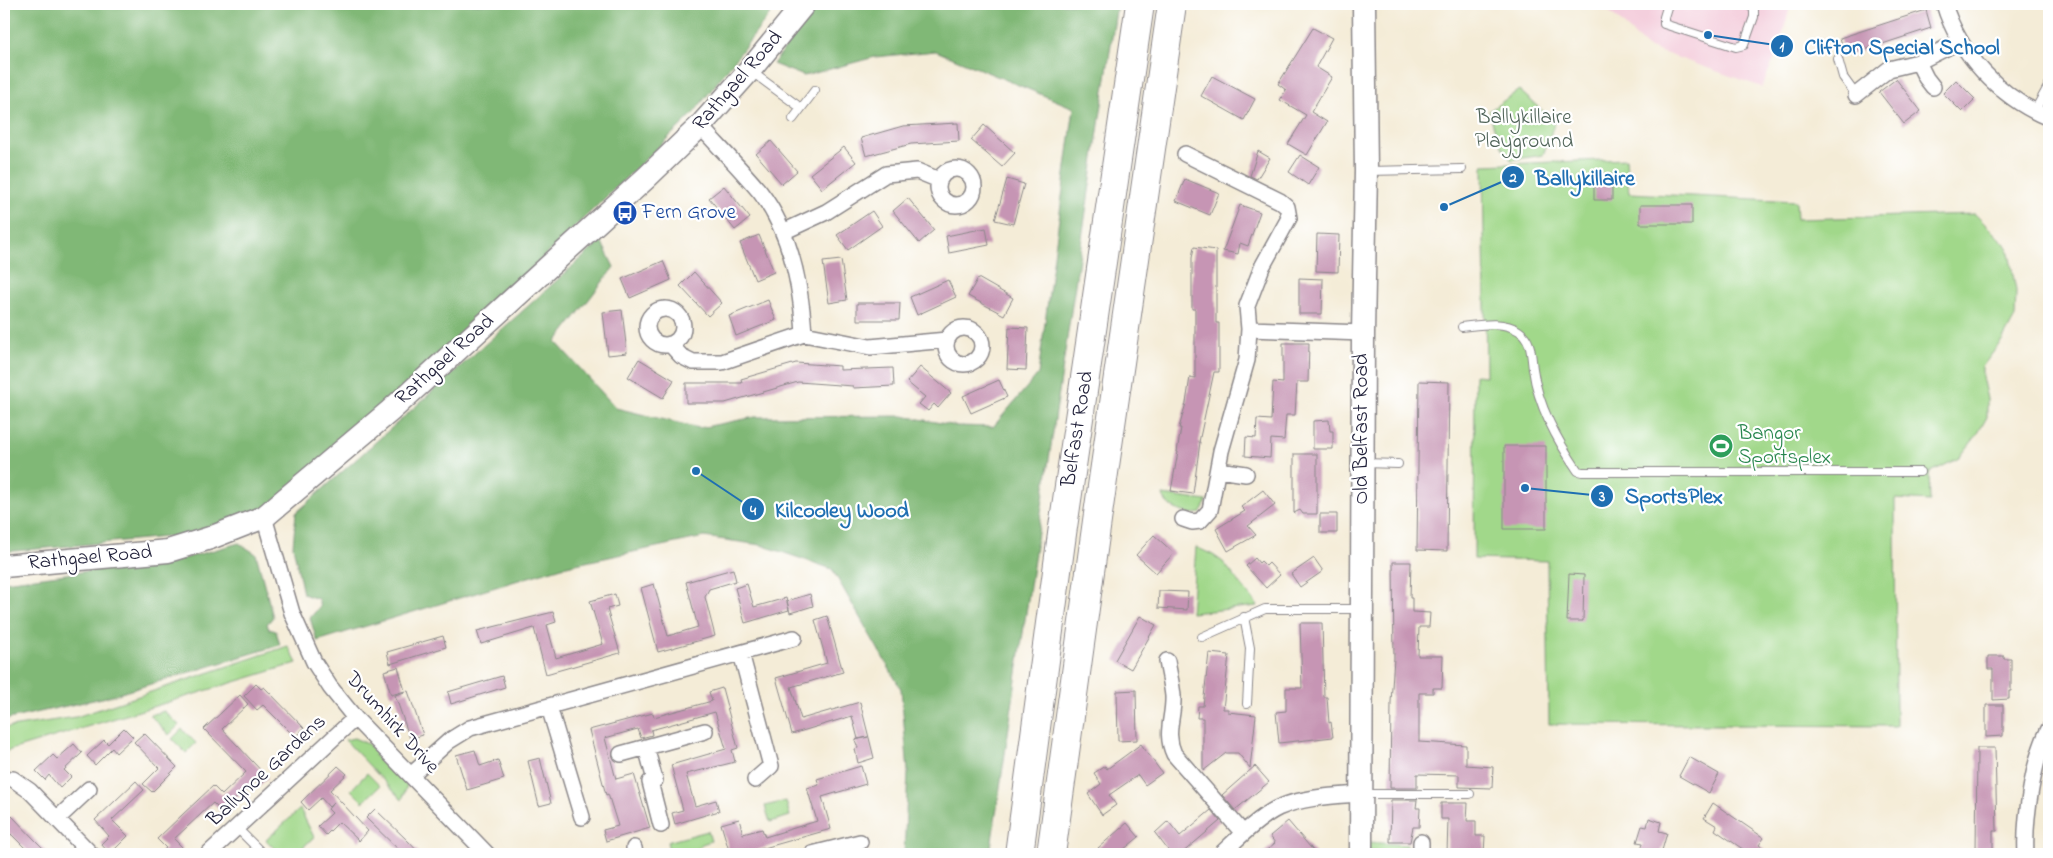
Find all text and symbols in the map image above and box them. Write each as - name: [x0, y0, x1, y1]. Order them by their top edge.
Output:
- street label: Rathgael Road: [686, 24, 792, 139]
- callout: Clifton Special School: [1770, 27, 2010, 64]
- text: Clifton Special School: [1804, 33, 2000, 65]
- text: 1: [1780, 36, 1785, 58]
- park label: Ballykillaire Playground: [1475, 103, 1573, 159]
- callout: Ballykillaire: [1500, 159, 1645, 196]
- text: Ballykillaire: [1534, 164, 1636, 197]
- text: 2: [1508, 167, 1517, 189]
- place label: Fern Grove: [641, 198, 736, 228]
- bus stop icon: Fern Grove: [612, 200, 638, 226]
- street label: Rathgael Road: [389, 307, 503, 414]
- street label: Old Belfast Road: [1347, 353, 1377, 505]
- street label: Belfast Road: [1054, 369, 1102, 490]
- place label: Bangor Sportsplex: [1737, 419, 1831, 473]
- sports icon: Bangor Sportsplex: [1708, 433, 1734, 459]
- callout: SportsPlex: [1590, 477, 1732, 514]
- text: SportsPlex: [1625, 482, 1723, 514]
- text: 3: [1598, 486, 1605, 508]
- callout: Kilcooley Wood: [740, 491, 919, 528]
- text: Kilcooley Wood: [775, 496, 910, 529]
- text: 4: [749, 500, 757, 522]
- street label: Rathgael Road: [27, 538, 154, 580]
- street label: Drumhirk Drive: [337, 664, 447, 781]
- street label: Ballynoe Gardens: [200, 708, 335, 836]

